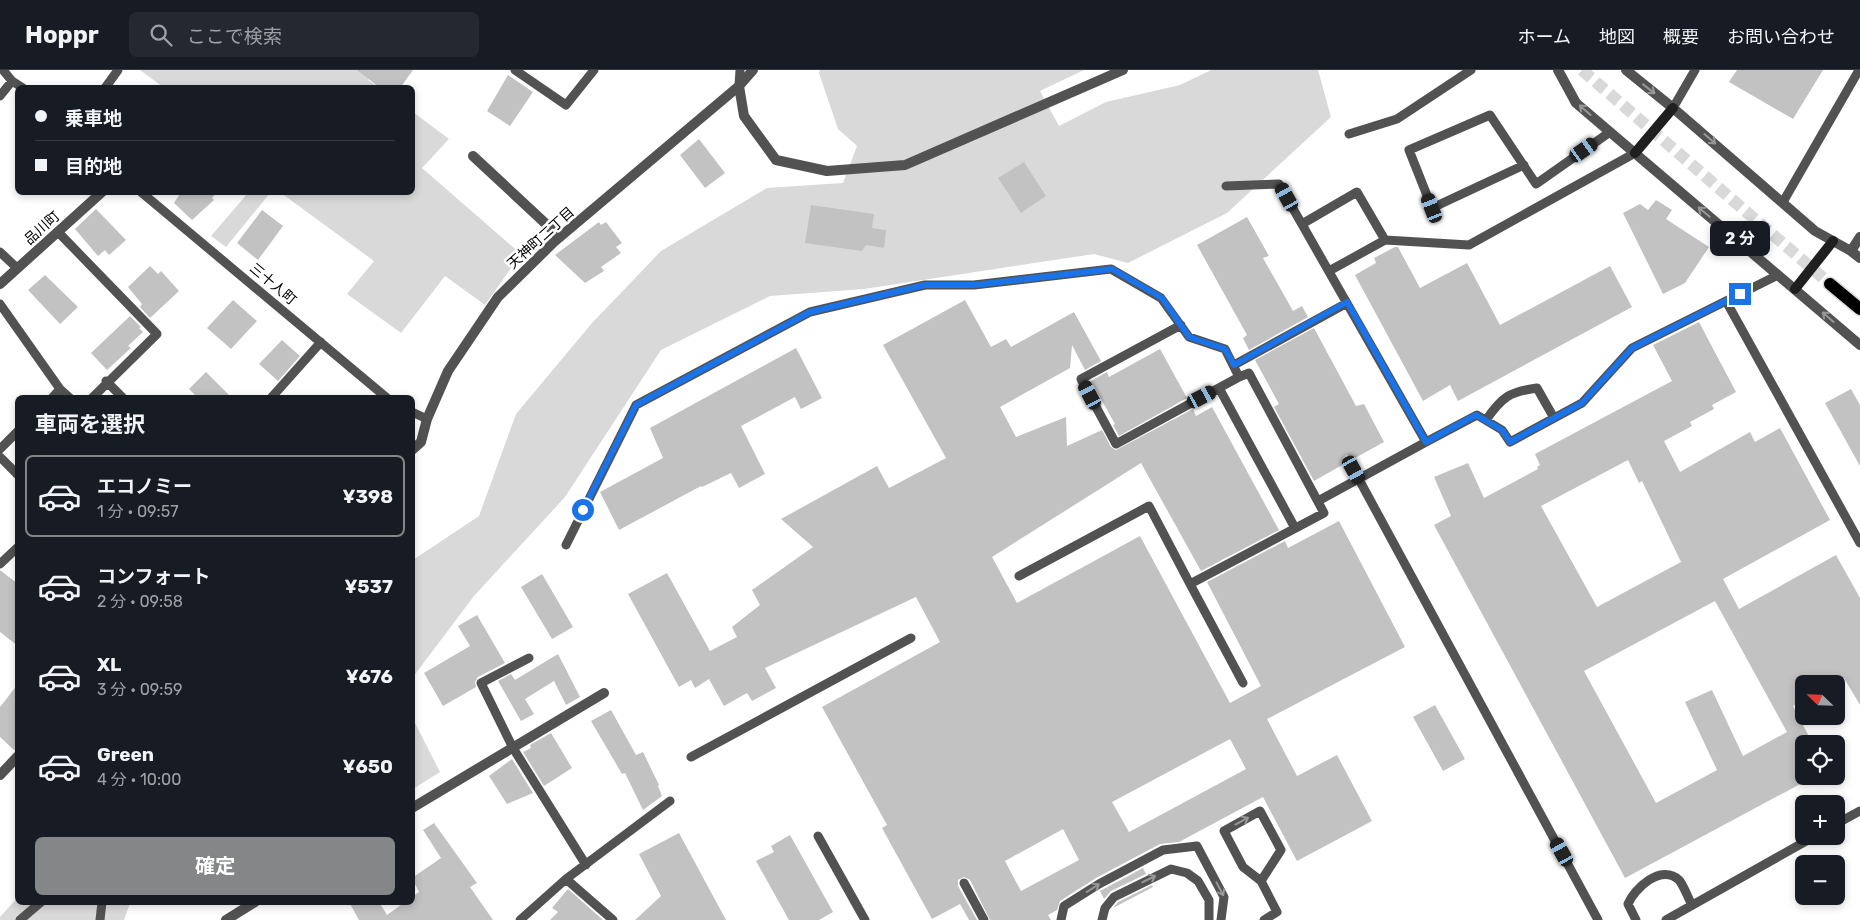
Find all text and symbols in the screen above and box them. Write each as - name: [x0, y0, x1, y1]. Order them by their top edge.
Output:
- search box: [129, 12, 479, 57]
- text: Hoppr: [25, 21, 99, 49]
- icon: search: [147, 21, 175, 49]
- text: ここで検索: [187, 25, 282, 48]
- text: ホーム: [1518, 26, 1571, 48]
- text: 地図: [1599, 26, 1635, 48]
- text: 概要: [1663, 26, 1699, 48]
- text: お問い合わせ: [1727, 26, 1835, 48]
- one-way arrow: [1642, 84, 1656, 94]
- one-way arrow: [1578, 105, 1591, 116]
- text: 乗車地: [65, 107, 122, 130]
- one-way arrow: [1704, 134, 1717, 145]
- car: [1567, 135, 1600, 165]
- text: 目的地: [65, 155, 122, 178]
- car: [1273, 180, 1300, 214]
- car: [1419, 191, 1444, 225]
- street label: 天神町二丁目: [504, 204, 578, 272]
- one-way arrow: [1698, 207, 1711, 218]
- street label: 品川町: [21, 208, 63, 248]
- callout: 2 分: [1710, 222, 1770, 256]
- text: 2 分: [1725, 229, 1755, 248]
- street label: 三十人町: [246, 259, 300, 309]
- route end: [1729, 283, 1751, 305]
- one-way arrow: [1821, 311, 1834, 323]
- car: [1076, 378, 1103, 412]
- car: [1185, 383, 1218, 411]
- text: 車両を選択: [35, 411, 145, 438]
- car: [1340, 453, 1367, 487]
- icon: car: [37, 474, 82, 519]
- text: エコノミー: [97, 475, 192, 498]
- text: ¥398: [342, 485, 393, 508]
- route start: [572, 499, 594, 521]
- text: 1 分 · 09:57: [97, 502, 178, 521]
- icon: car: [37, 564, 82, 609]
- text: コンフォート: [97, 565, 210, 588]
- text: ¥537: [344, 575, 393, 598]
- text: 2 分 · 09:58: [97, 592, 183, 611]
- text: XL: [97, 653, 121, 676]
- icon: car: [37, 654, 82, 699]
- text: ¥676: [345, 665, 393, 688]
- north arrow: [1795, 675, 1845, 725]
- map controls: [1795, 675, 1845, 905]
- text: 3 分 · 09:59: [97, 680, 182, 699]
- button: locate: [1795, 735, 1845, 785]
- text: Green: [97, 743, 154, 766]
- icon: car: [37, 744, 82, 789]
- text: ¥650: [342, 755, 393, 778]
- text: 4 分 · 10:00: [97, 770, 181, 789]
- button: +: [1795, 795, 1845, 845]
- one-way arrow: [1234, 816, 1249, 826]
- car: [1548, 835, 1575, 869]
- button: 確定: [35, 837, 395, 895]
- button: −: [1795, 855, 1845, 905]
- one-way arrow: [1141, 874, 1156, 883]
- one-way arrow: [1216, 881, 1225, 896]
- one-way arrow: [1085, 882, 1099, 892]

